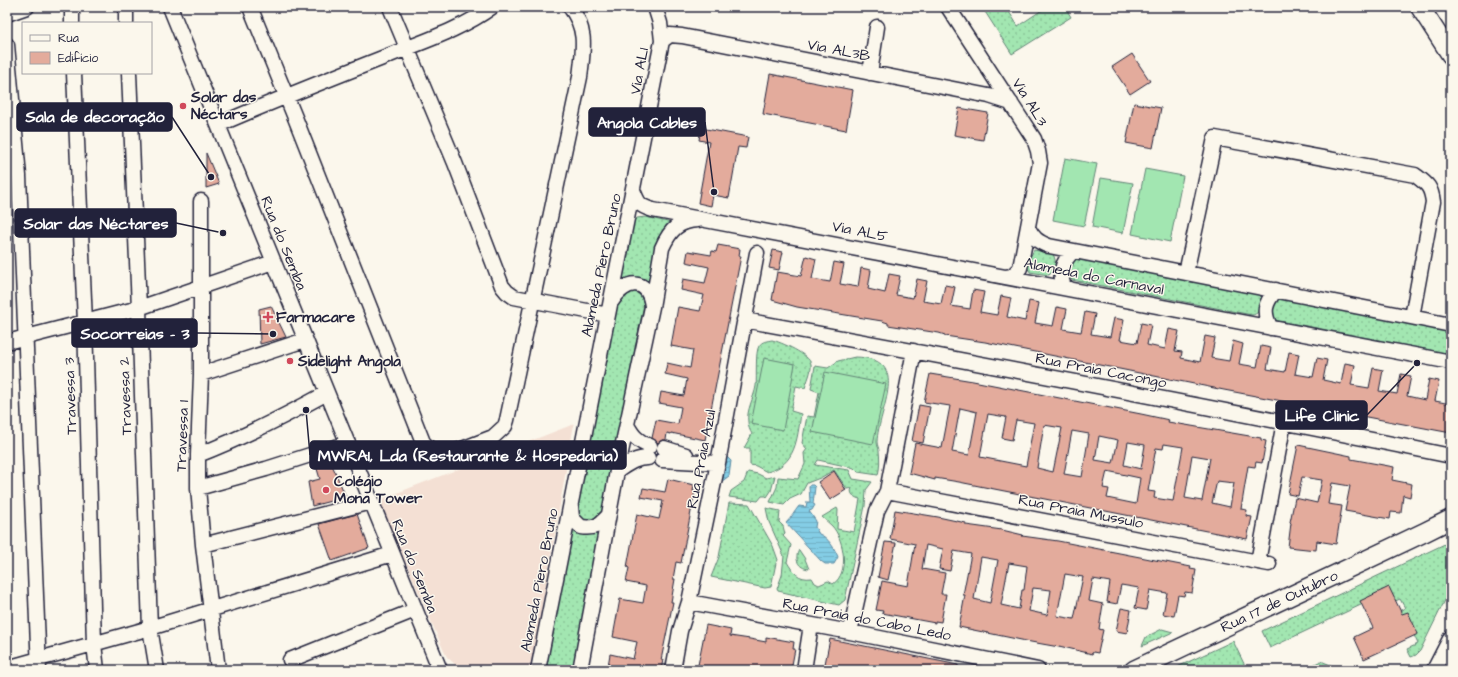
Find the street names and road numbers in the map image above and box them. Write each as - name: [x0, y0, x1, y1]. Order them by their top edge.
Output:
- street label: Via AL3B: [806, 34, 872, 67]
- street label: Via AL1: [625, 46, 654, 96]
- street label: Via AL3: [1007, 74, 1053, 131]
- street label: Alameda Piero Bruno: [576, 191, 627, 339]
- street label: Rua do Semba: [255, 193, 312, 294]
- street label: Via AL5: [830, 216, 890, 247]
- street label: Alameda do Carnaval: [1022, 253, 1166, 300]
- street label: Rua Praia Cacongo: [1033, 347, 1169, 395]
- street label: Travessa 2: [114, 356, 137, 436]
- street label: Travessa 3: [59, 357, 82, 435]
- street label: Travessa 1: [171, 400, 194, 472]
- street label: Rua Praia Azul: [682, 408, 721, 510]
- street label: Rua Praia Mussulo: [1017, 489, 1146, 534]
- street label: Alameda Piero Bruno: [515, 506, 564, 654]
- street label: Rua do Semba: [386, 516, 443, 617]
- street label: Rua 17 de Outubro: [1217, 565, 1342, 638]
- street label: Rua Praia do Cabo Ledo: [781, 593, 953, 646]

